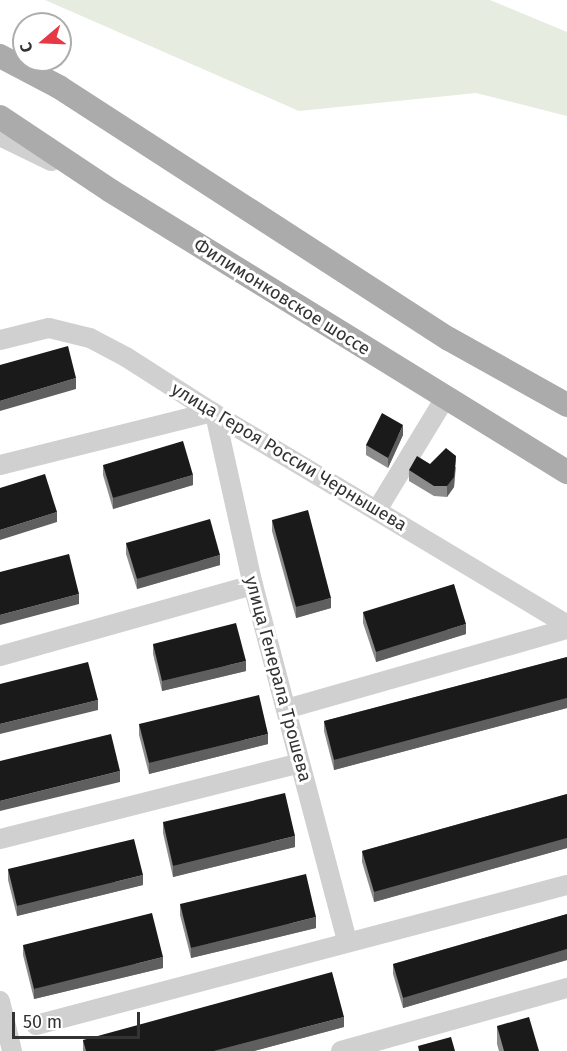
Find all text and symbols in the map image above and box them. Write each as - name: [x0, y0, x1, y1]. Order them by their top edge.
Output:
- north arrow: [12, 12, 72, 72]
- text: С: [16, 40, 37, 55]
- street label: Филимонковское шоссе: [190, 234, 374, 360]
- street label: улица Героя России Чернышева: [167, 378, 411, 536]
- street label: улица Генерала Трошева: [240, 574, 316, 784]
- scale bar: [15, 1000, 142, 1038]
- text: 50 m: [23, 1011, 62, 1033]

